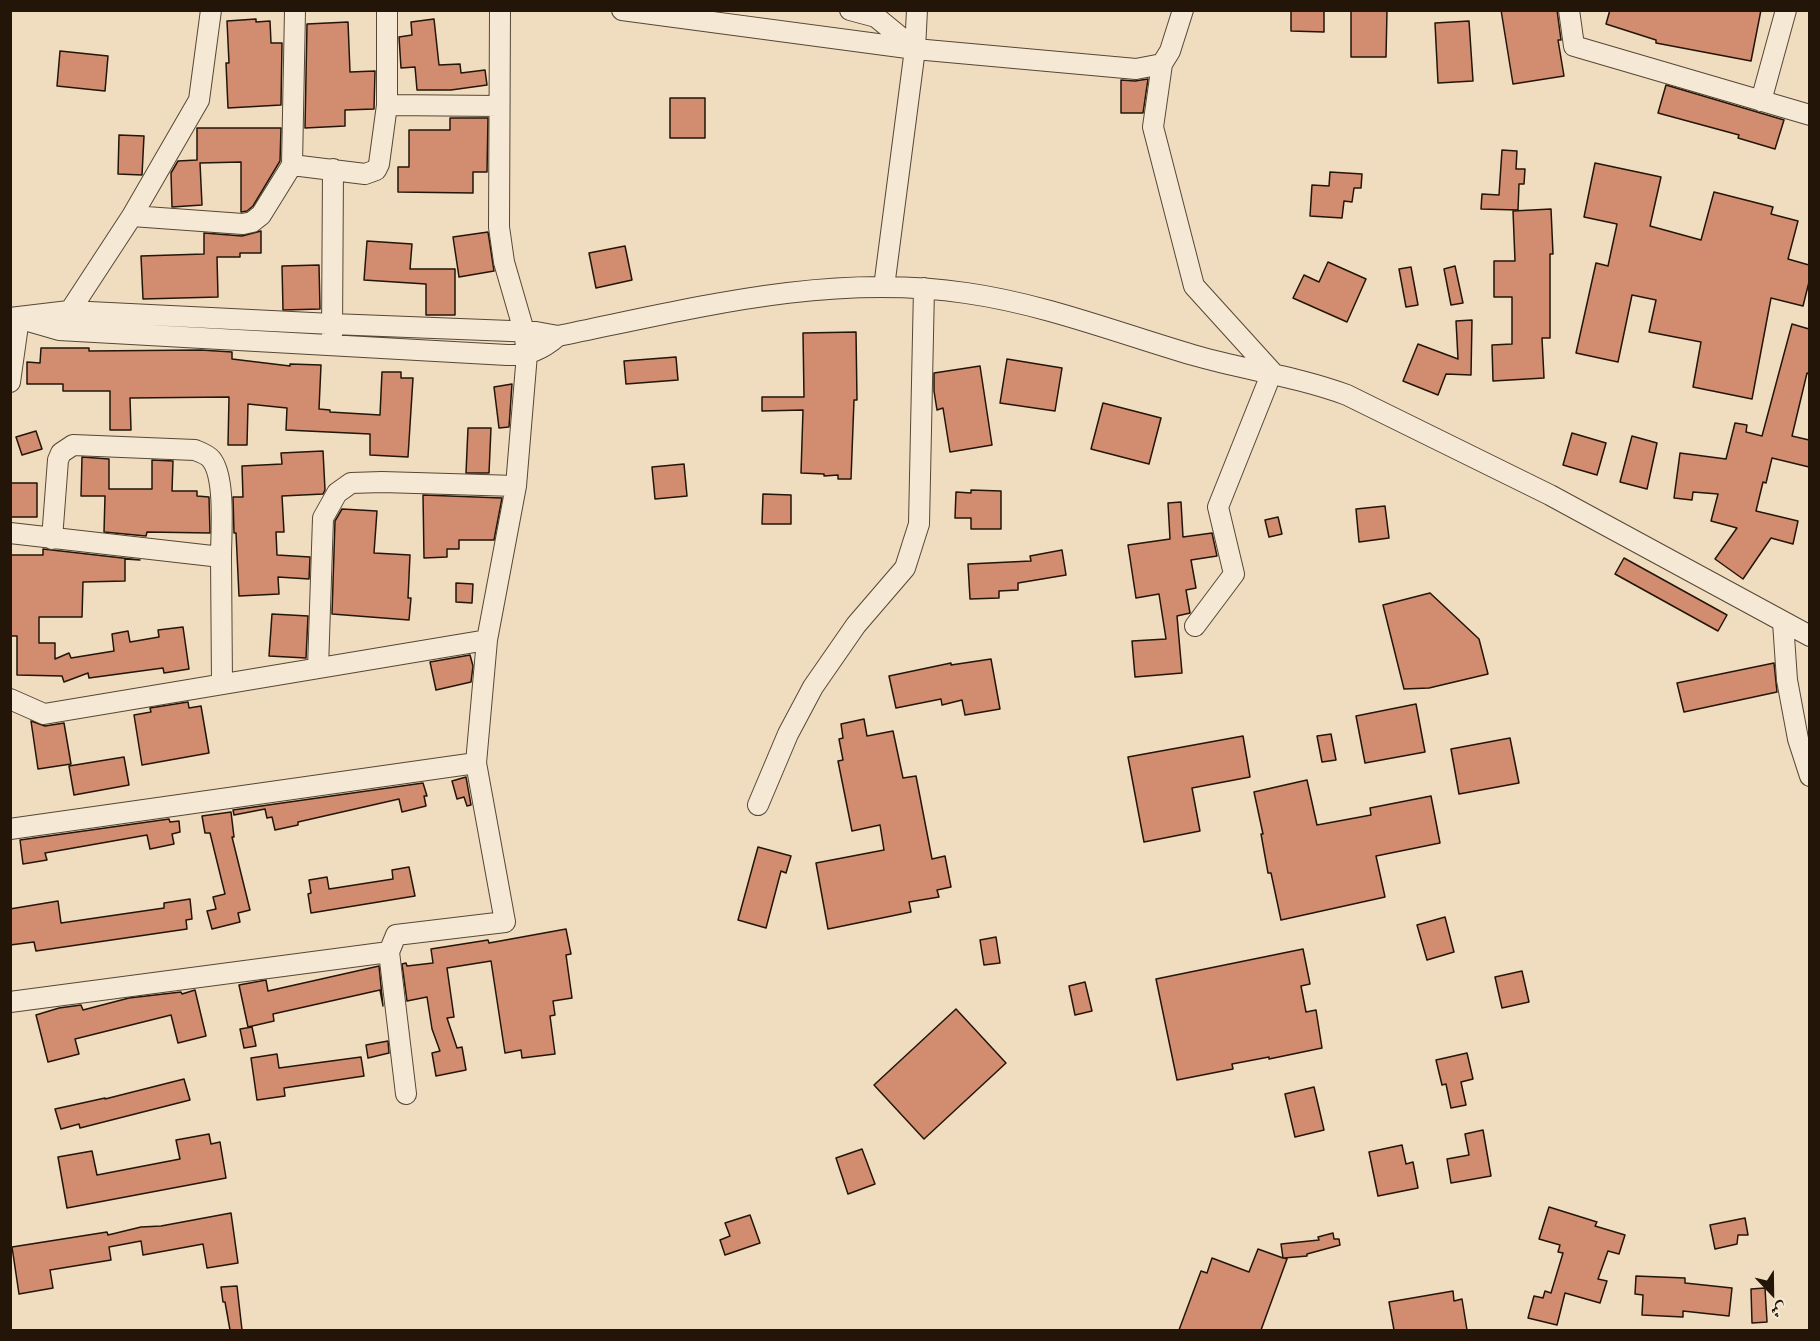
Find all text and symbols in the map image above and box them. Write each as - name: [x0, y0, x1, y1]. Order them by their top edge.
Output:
- north arrow: [1742, 1263, 1802, 1323]
- text: ش: [1767, 1297, 1790, 1323]

